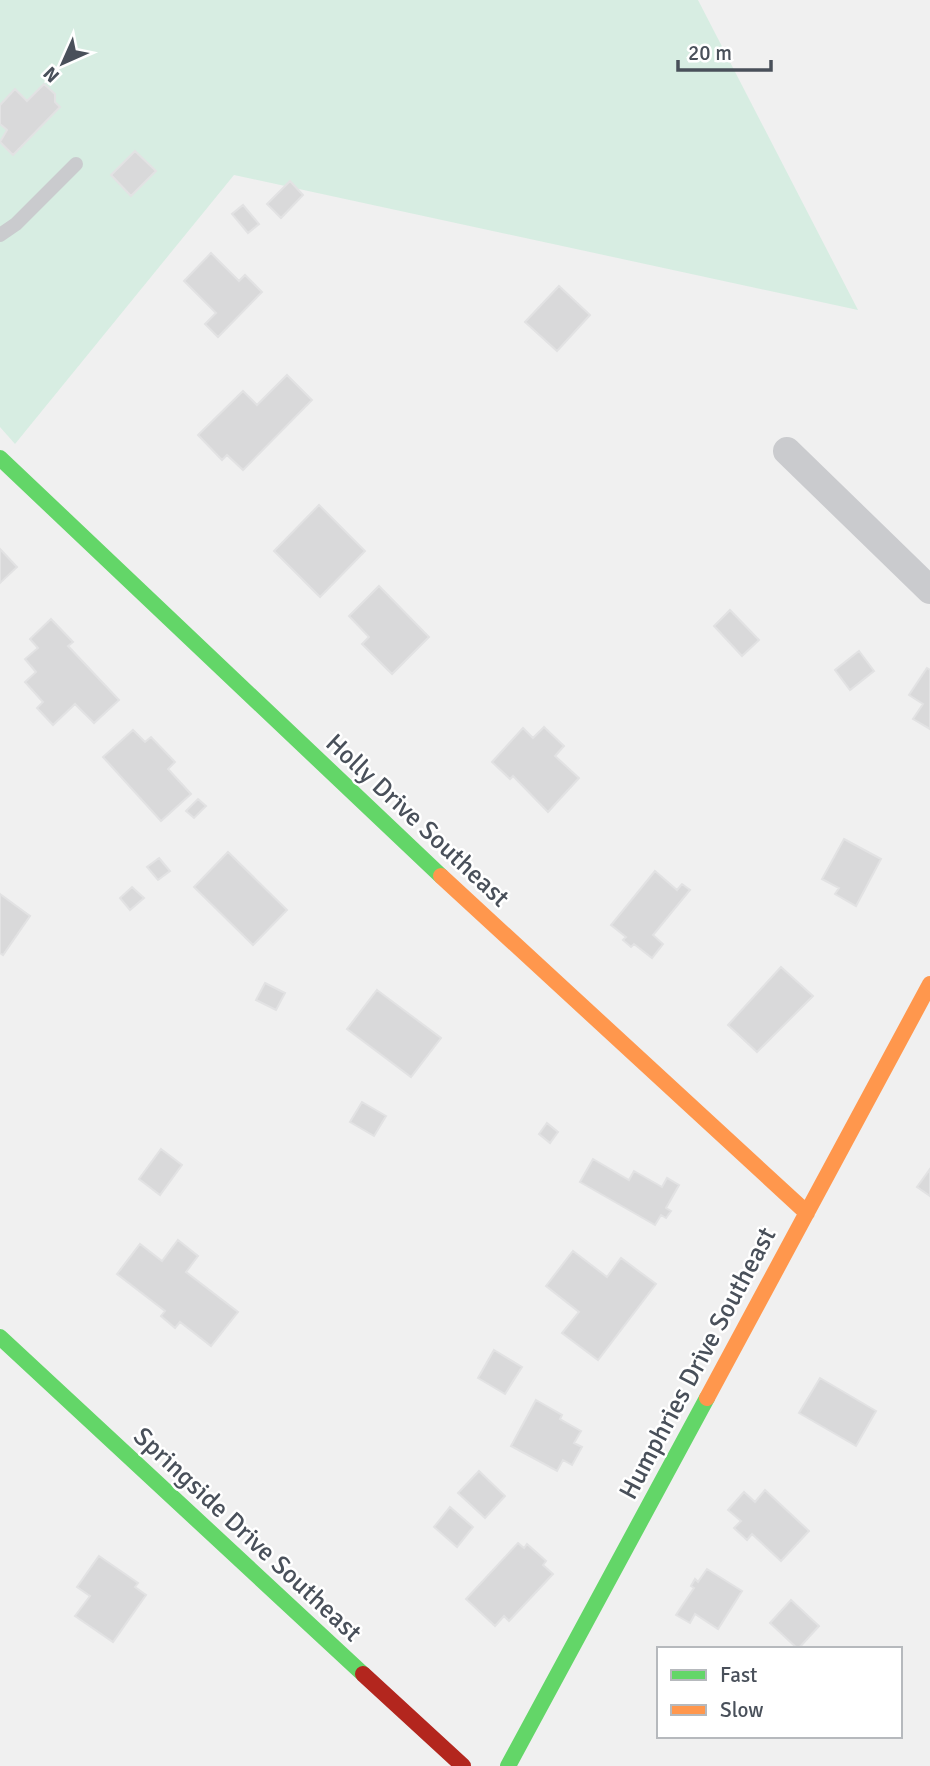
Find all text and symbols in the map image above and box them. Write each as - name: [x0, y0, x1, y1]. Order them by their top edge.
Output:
- north arrow: [28, 28, 98, 98]
- scale bar: [678, 28, 771, 72]
- text: 20 m: [688, 40, 732, 66]
- text: N: [39, 61, 65, 87]
- street label: Holly Drive Southeast: [319, 727, 516, 914]
- street label: Humphries Drive Southeast: [612, 1222, 783, 1505]
- street label: Springside Drive Southeast: [127, 1421, 368, 1649]
- legend: [657, 1647, 902, 1738]
- text: Fast: [720, 1662, 757, 1688]
- text: Slow: [720, 1697, 764, 1723]

